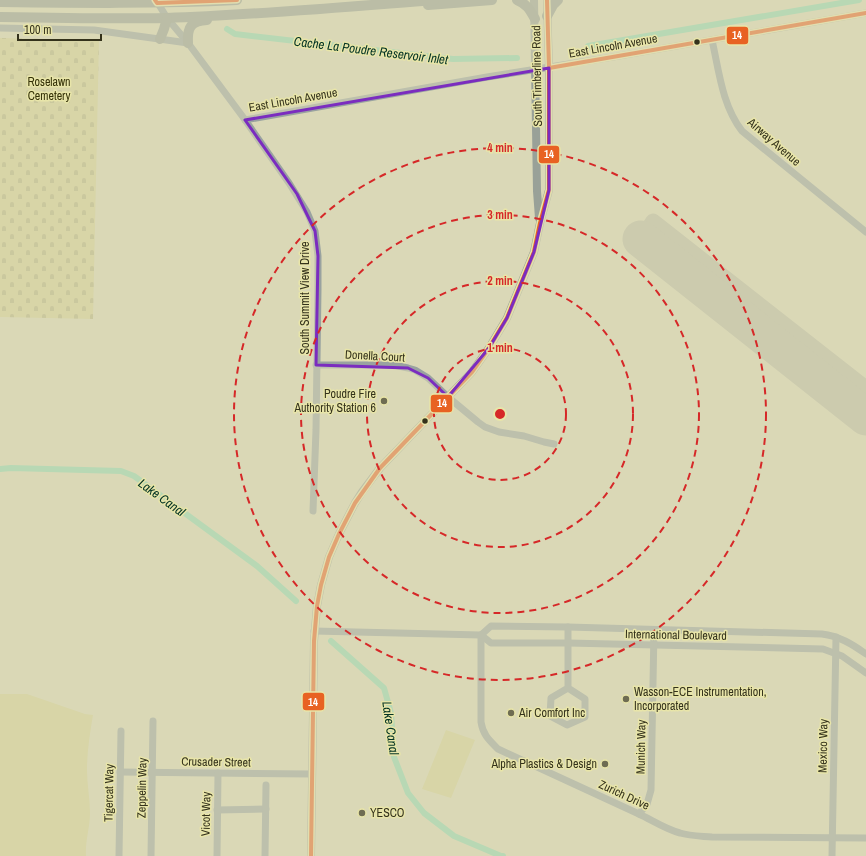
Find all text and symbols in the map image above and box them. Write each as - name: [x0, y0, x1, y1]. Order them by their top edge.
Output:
- scale bar: [18, 16, 101, 42]
- text: 100 m: [24, 22, 51, 38]
- street label: South Timberline Road: [528, 25, 546, 127]
- line badge: 14: [726, 26, 749, 45]
- text: 14: [732, 28, 742, 42]
- street label: East Lincoln Avenue: [568, 30, 658, 62]
- water label: Cache La Poudre Reservoir Inlet: [293, 33, 450, 69]
- unlabelled marker: [692, 37, 702, 47]
- park label: Roselawn Cemetery: [27, 74, 71, 104]
- street label: East Lincoln Avenue: [248, 84, 338, 116]
- street label: Airway Avenue: [743, 114, 804, 170]
- text: 4 min: [487, 140, 513, 156]
- line badge: 14: [538, 145, 560, 164]
- text: 14: [544, 147, 554, 161]
- text: 3 min: [487, 207, 513, 223]
- street label: South Summit View Drive: [297, 241, 313, 355]
- text: 2 min: [487, 273, 513, 289]
- text: 1 min: [487, 340, 513, 356]
- street label: Donella Court: [345, 346, 406, 366]
- place label: Poudre Fire Authority Station 6: [293, 386, 376, 416]
- line badge: 14: [430, 394, 453, 413]
- marker: Poudre Fire Authority Station 6: [379, 396, 389, 406]
- text: 14: [437, 396, 447, 410]
- centre of rings: [493, 407, 507, 421]
- unlabelled marker: [420, 416, 430, 426]
- water label: Lake Canal: [135, 475, 189, 520]
- street label: International Boulevard: [625, 626, 727, 644]
- place label: Wasson-ECE Instrumentation, Incorporated: [634, 684, 767, 714]
- line badge: 14: [302, 692, 325, 711]
- marker: Wasson-ECE Instrumentation, Incorporated: [621, 694, 631, 704]
- text: 14: [308, 695, 318, 709]
- water label: Lake Canal: [378, 700, 403, 757]
- place label: Air Comfort Inc: [518, 705, 585, 721]
- marker: Air Comfort Inc: [506, 708, 516, 718]
- street label: Mexico Way: [815, 719, 831, 773]
- street label: Munich Way: [633, 720, 649, 774]
- street label: Crusader Street: [181, 753, 251, 771]
- place label: Alpha Plastics & Design: [490, 756, 597, 772]
- street label: Zeppelin Way: [133, 758, 151, 818]
- marker: Alpha Plastics & Design: [600, 759, 610, 769]
- street label: Tigercat Way: [100, 764, 118, 822]
- street label: Zurich Drive: [596, 776, 652, 814]
- street label: Vicot Way: [198, 792, 214, 836]
- place label: YESCO: [370, 805, 405, 821]
- marker: YESCO: [357, 808, 367, 818]

